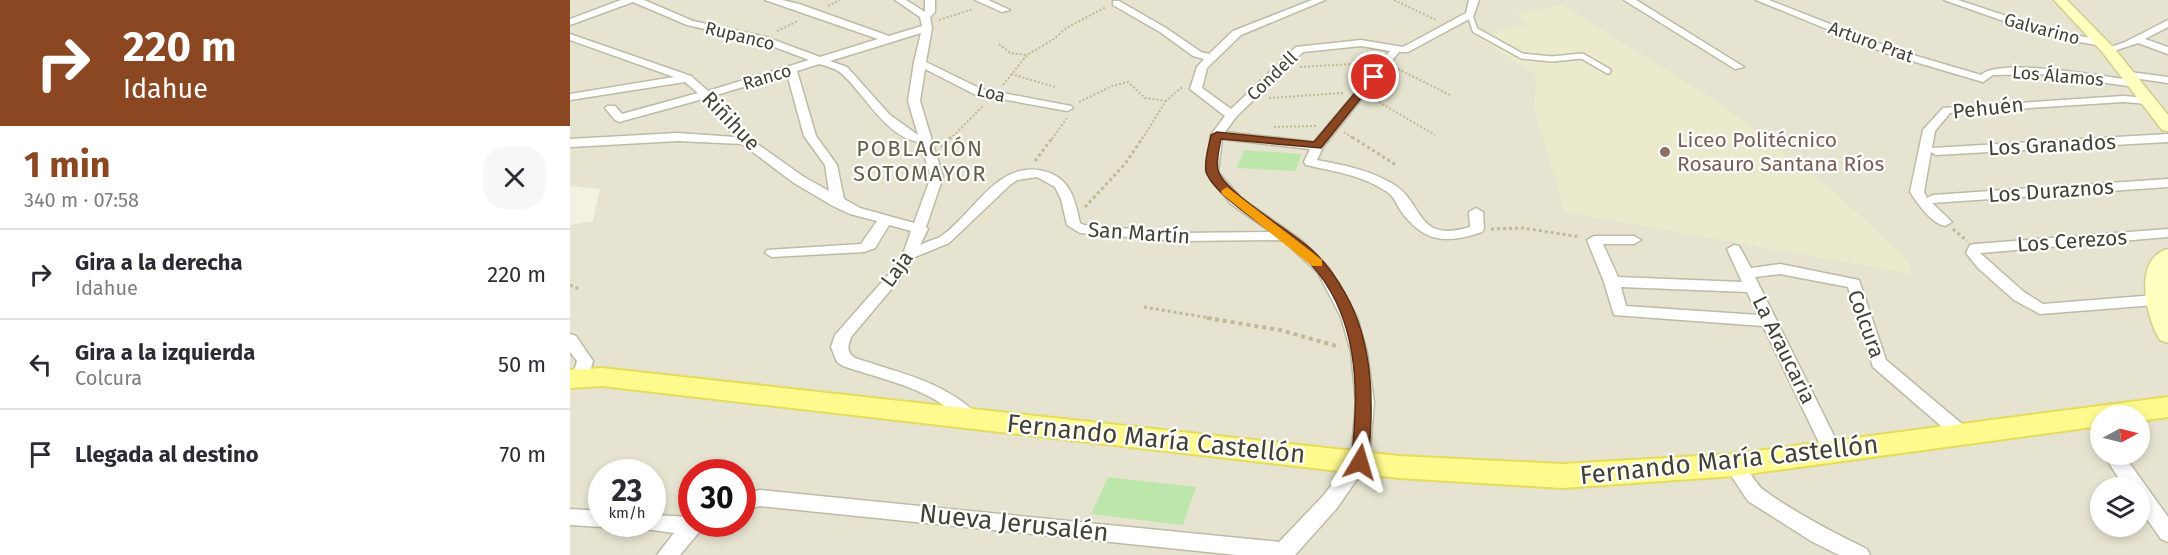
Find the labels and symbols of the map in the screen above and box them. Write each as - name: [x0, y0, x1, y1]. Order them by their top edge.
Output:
- street label: Galvarino: [2002, 8, 2082, 50]
- street label: Rupanco: [703, 17, 777, 55]
- street label: Arturo Prat: [1826, 17, 1917, 68]
- street label: Condell: [1242, 47, 1302, 105]
- pin: [1348, 51, 1399, 102]
- street label: Ranco: [740, 59, 794, 95]
- street label: Los Álamos: [2011, 60, 2105, 91]
- street label: Loa: [974, 79, 1008, 107]
- street label: Riñihue: [696, 86, 766, 156]
- street label: Pehuén: [1951, 91, 2025, 125]
- place label: Liceo Politécnico Rosauro Santana Ríos: [1677, 127, 1884, 177]
- street label: Los Granados: [1987, 129, 2117, 161]
- district label: POBLACIÓN SOTOMAYOR: [853, 135, 987, 187]
- marker: Liceo Politécnico Rosauro Santana Ríos: [1658, 145, 1672, 159]
- street label: Los Duraznos: [1987, 174, 2115, 208]
- street label: San Martín: [1087, 216, 1191, 250]
- street label: Los Cerezos: [2016, 224, 2128, 258]
- street label: Laja: [875, 246, 919, 292]
- street label: Colcura: [1842, 286, 1890, 362]
- street label: La Araucaria: [1747, 292, 1821, 408]
- north arrow: [2090, 405, 2150, 465]
- street label: Fernando María Castellón: [1005, 408, 1307, 470]
- street label: Fernando María Castellón: [1578, 429, 1880, 491]
- position arrow: [1328, 430, 1392, 494]
- speed limit sign: 30: [678, 459, 756, 537]
- street label: Nueva Jerusalén: [918, 498, 1110, 548]

